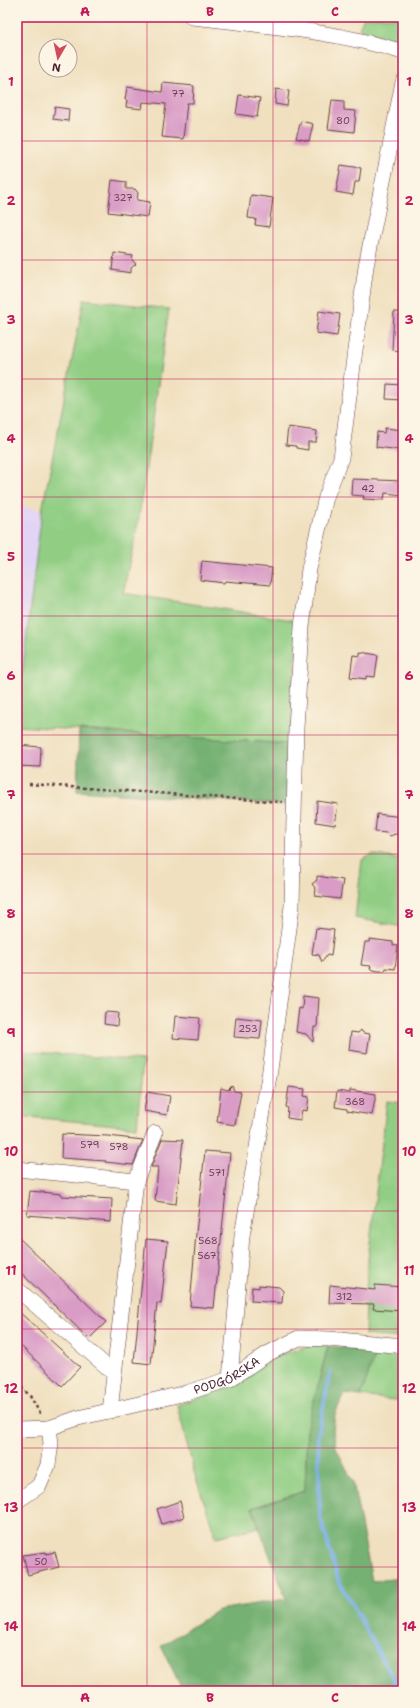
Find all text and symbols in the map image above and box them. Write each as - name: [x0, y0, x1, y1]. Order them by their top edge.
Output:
- text: A: [80, 3, 90, 20]
- text: B: [206, 3, 214, 20]
- text: C: [331, 3, 339, 20]
- north arrow: [38, 38, 78, 78]
- text: N: [51, 59, 62, 75]
- text: 1: [8, 73, 14, 90]
- text: 1: [406, 73, 412, 90]
- house number: 77: [171, 87, 185, 100]
- house number: 80: [336, 114, 350, 127]
- house number: 327: [113, 191, 133, 204]
- text: 2: [6, 192, 16, 209]
- text: 2: [404, 192, 414, 209]
- text: 3: [6, 311, 16, 328]
- text: 3: [404, 311, 414, 328]
- text: 4: [6, 430, 16, 447]
- text: 4: [404, 430, 414, 447]
- house number: 42: [361, 482, 375, 495]
- text: 5: [7, 548, 15, 565]
- text: 5: [405, 548, 413, 565]
- text: 6: [6, 667, 16, 684]
- text: 6: [404, 667, 414, 684]
- text: 7: [6, 786, 16, 803]
- text: 7: [404, 786, 414, 803]
- text: 8: [6, 905, 16, 922]
- text: 8: [404, 905, 414, 922]
- house number: 253: [238, 1022, 258, 1035]
- text: 9: [6, 1024, 16, 1041]
- text: 9: [404, 1024, 414, 1041]
- house number: 368: [345, 1095, 365, 1108]
- house number: 579: [80, 1138, 100, 1151]
- house number: 578: [109, 1140, 129, 1153]
- text: 10: [4, 1143, 18, 1160]
- text: 10: [402, 1143, 416, 1160]
- house number: 571: [209, 1166, 225, 1179]
- house number: 568: [198, 1234, 218, 1247]
- house number: 567: [198, 1249, 216, 1262]
- text: 11: [5, 1262, 17, 1279]
- text: 11: [403, 1262, 415, 1279]
- house number: 312: [335, 1290, 353, 1303]
- street label: PODGÓRSKA: [192, 1353, 263, 1398]
- text: 12: [4, 1380, 18, 1397]
- text: 12: [402, 1380, 416, 1397]
- text: 13: [4, 1499, 18, 1516]
- text: 13: [402, 1499, 416, 1516]
- house number: 50: [34, 1555, 48, 1568]
- text: 14: [4, 1618, 18, 1635]
- text: 14: [402, 1618, 416, 1635]
- text: A: [80, 1689, 90, 1706]
- text: B: [206, 1689, 214, 1706]
- text: C: [331, 1689, 339, 1706]

